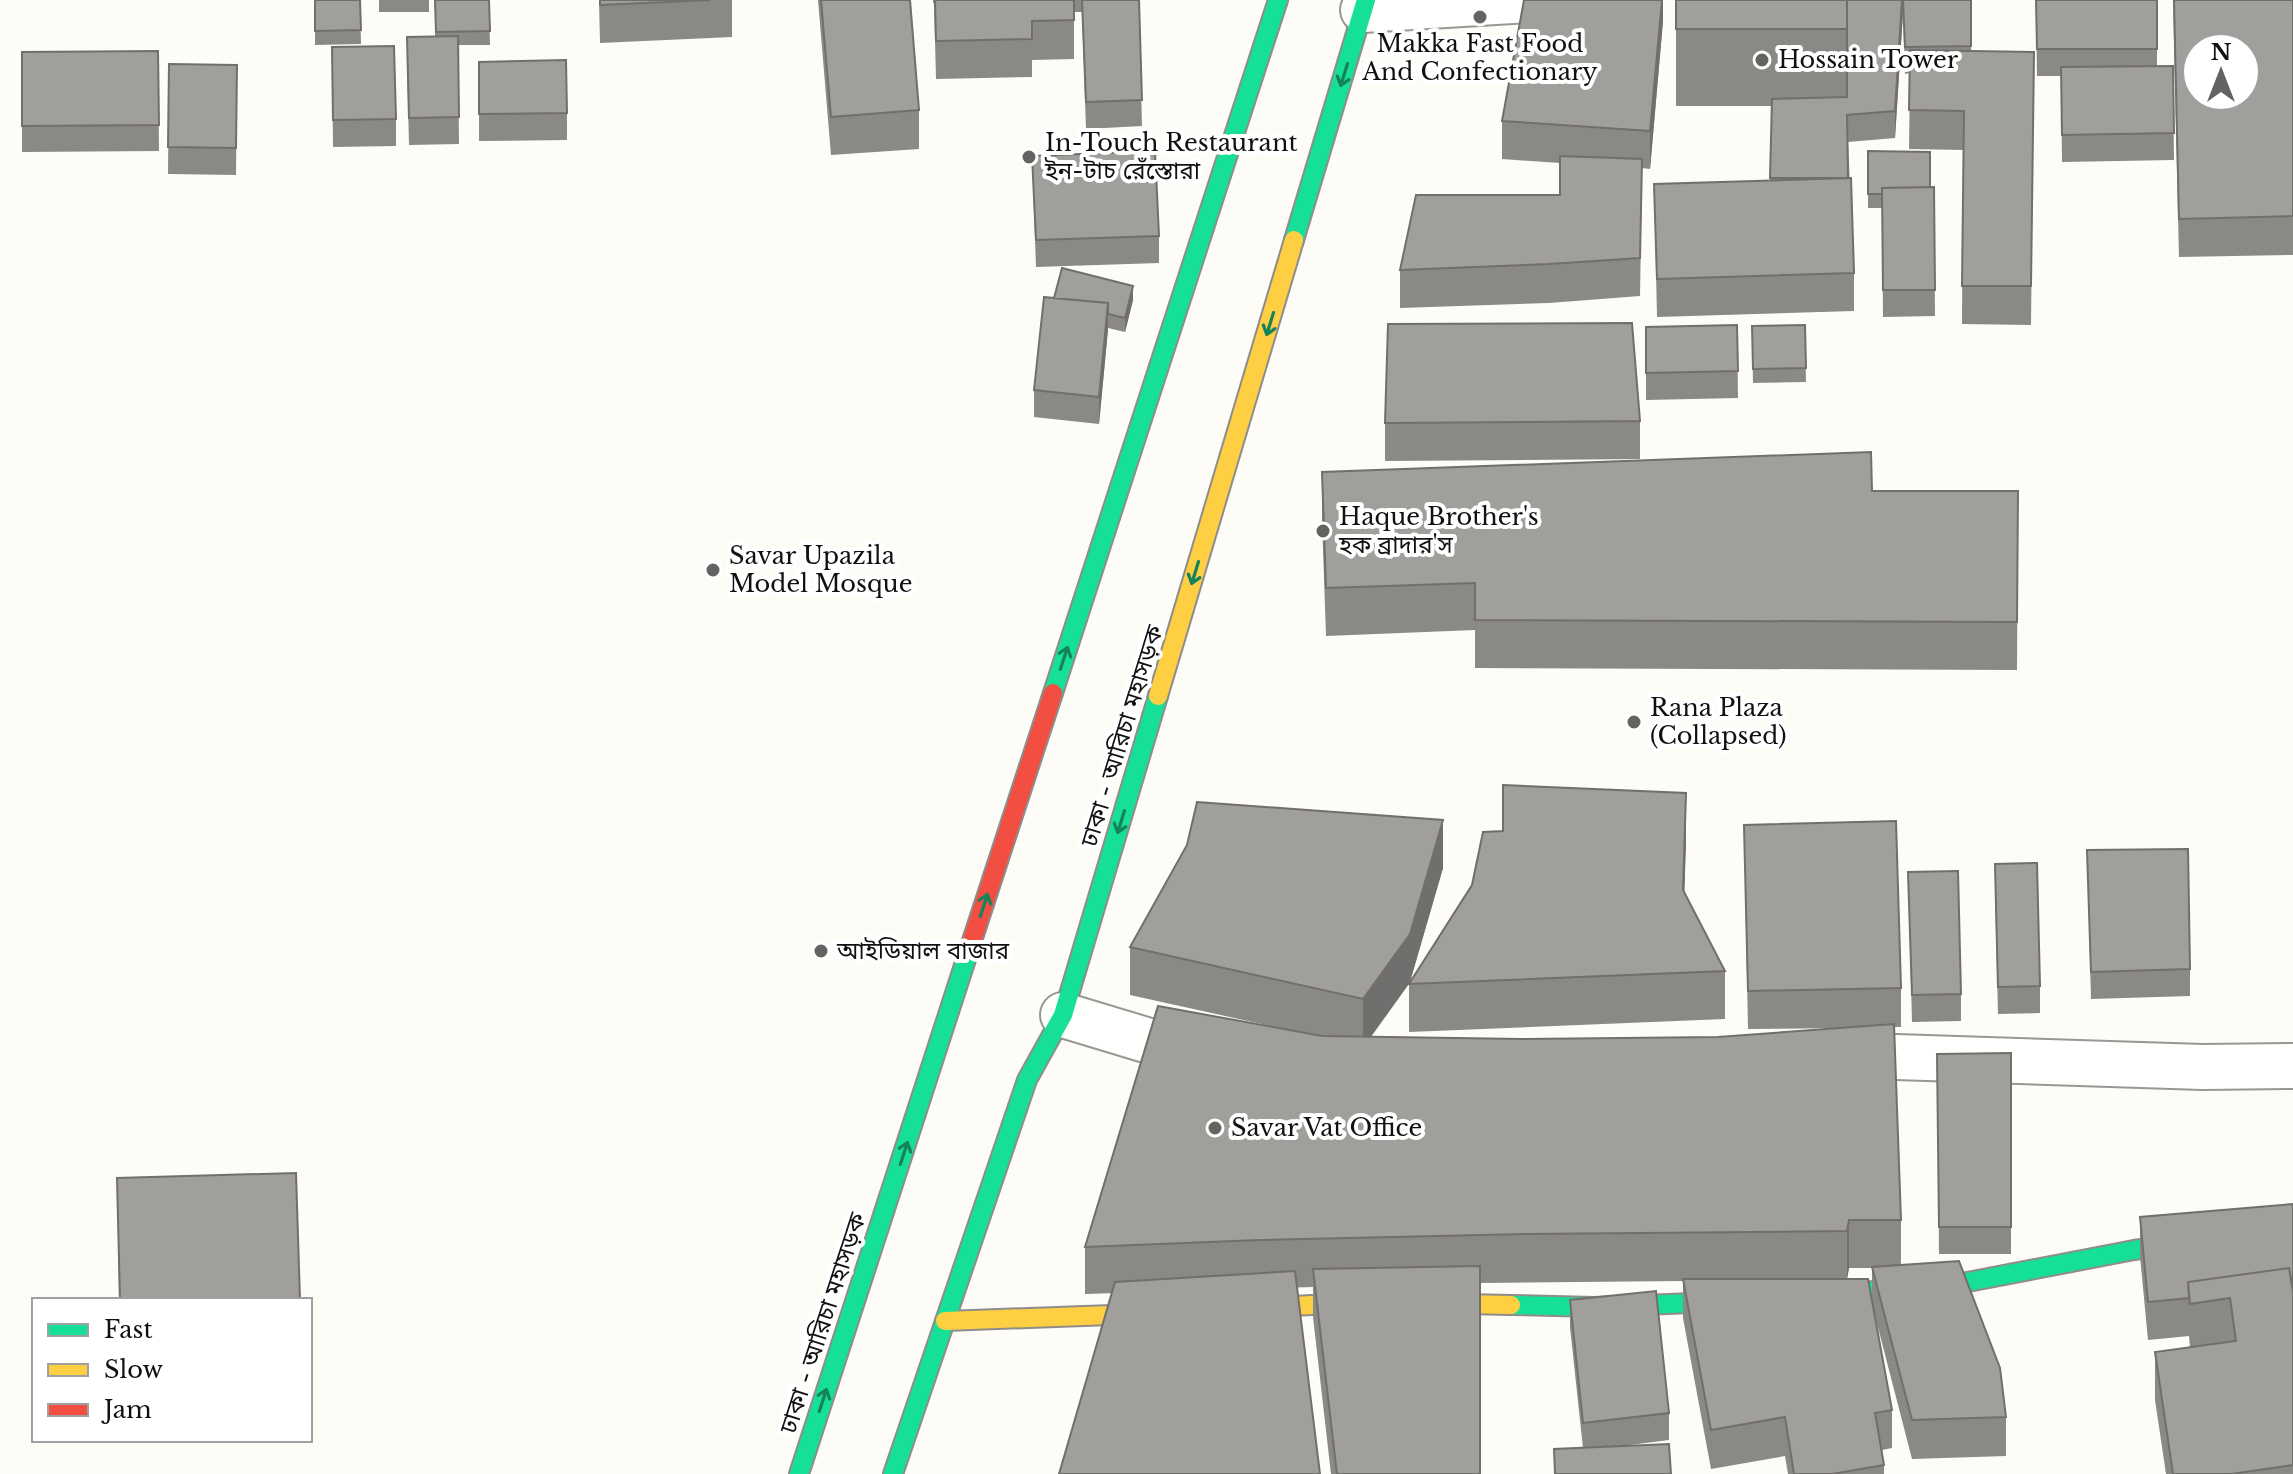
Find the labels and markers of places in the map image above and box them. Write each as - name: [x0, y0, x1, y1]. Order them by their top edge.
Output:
- marker: Makka Fast Food And Confectionary: [1471, 8, 1489, 26]
- place label: Makka Fast Food And Confectionary: [1361, 29, 1598, 86]
- place label: Hossain Tower: [1778, 45, 1959, 74]
- marker: Hossain Tower: [1753, 51, 1771, 69]
- place label: In-Touch Restaurant ইন-টাচ রেঁস্তোরা: [1044, 128, 1298, 185]
- marker: In-Touch Restaurant ইন-টাচ রেঁস্তোরা: [1020, 148, 1038, 166]
- place label: Haque Brother's হক ব্রাদার'স: [1338, 502, 1539, 559]
- marker: Haque Brother's হক ব্রাদার'স: [1314, 522, 1332, 540]
- place label: Savar Upazila Model Mosque: [729, 541, 912, 598]
- marker: Savar Upazila Model Mosque: [704, 561, 722, 579]
- place label: Rana Plaza (Collapsed): [1650, 693, 1786, 750]
- marker: Rana Plaza (Collapsed): [1625, 713, 1643, 731]
- place label: আইডিয়াল বাজার: [836, 936, 1010, 965]
- marker: আইডিয়াল বাজার: [812, 942, 830, 960]
- place label: Savar Vat Office: [1231, 1113, 1422, 1142]
- marker: Savar Vat Office: [1206, 1119, 1224, 1137]

